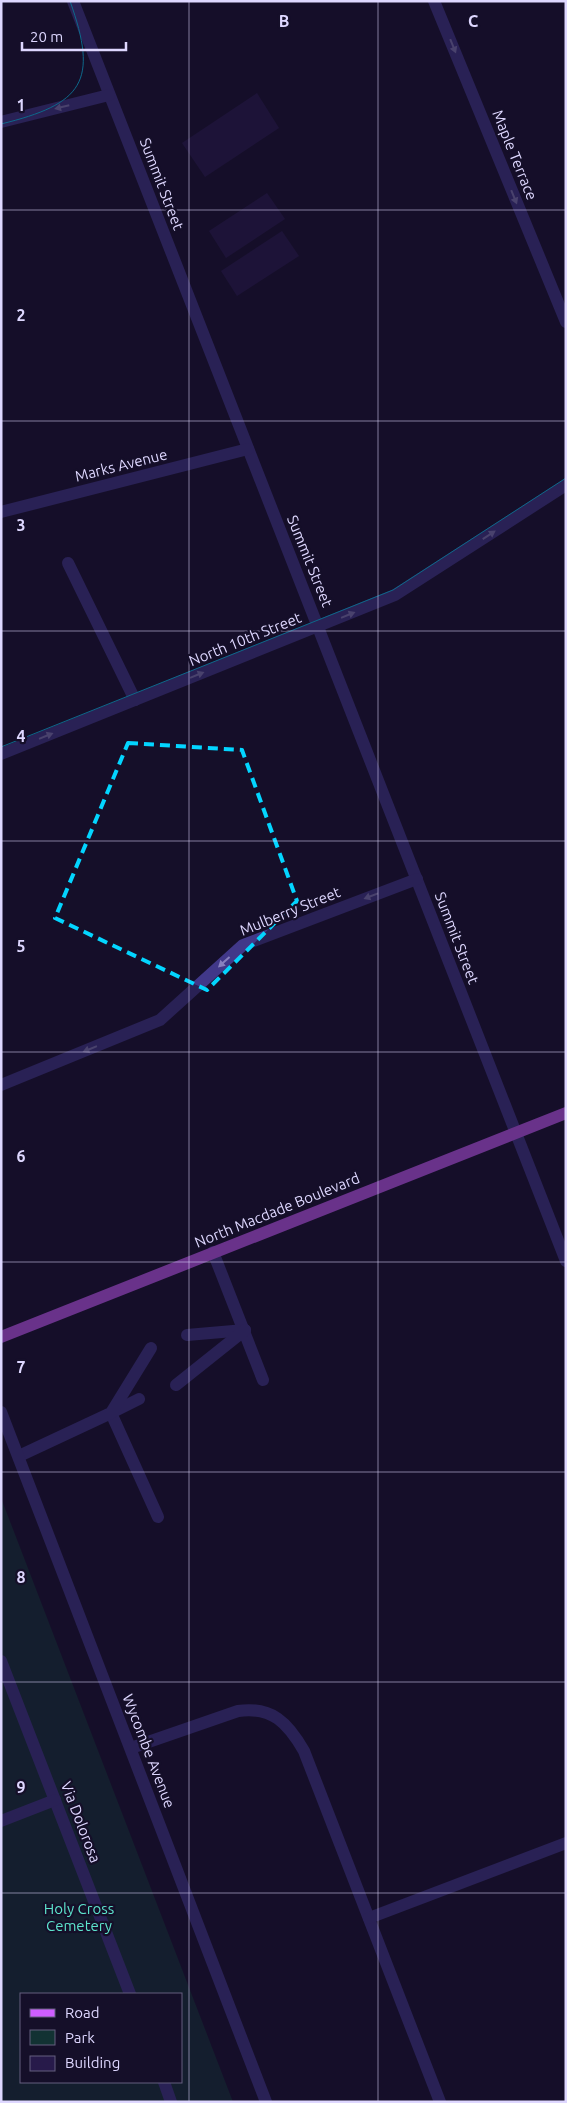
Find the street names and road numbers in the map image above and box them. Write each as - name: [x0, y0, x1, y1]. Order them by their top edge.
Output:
- street label: Maple Terrace: [489, 108, 541, 202]
- street label: Summit Street: [137, 136, 187, 233]
- street label: Marks Avenue: [73, 445, 169, 485]
- street label: Summit Street: [284, 513, 336, 609]
- street label: North 10th Street: [186, 609, 304, 669]
- street label: Mulberry Street: [237, 883, 343, 939]
- street label: Summit Street: [432, 890, 482, 987]
- street label: North Macdade Boulevard: [192, 1169, 362, 1251]
- street label: Wycombe Avenue: [119, 1692, 179, 1810]
- street label: Via Dolorosa: [58, 1779, 104, 1865]

